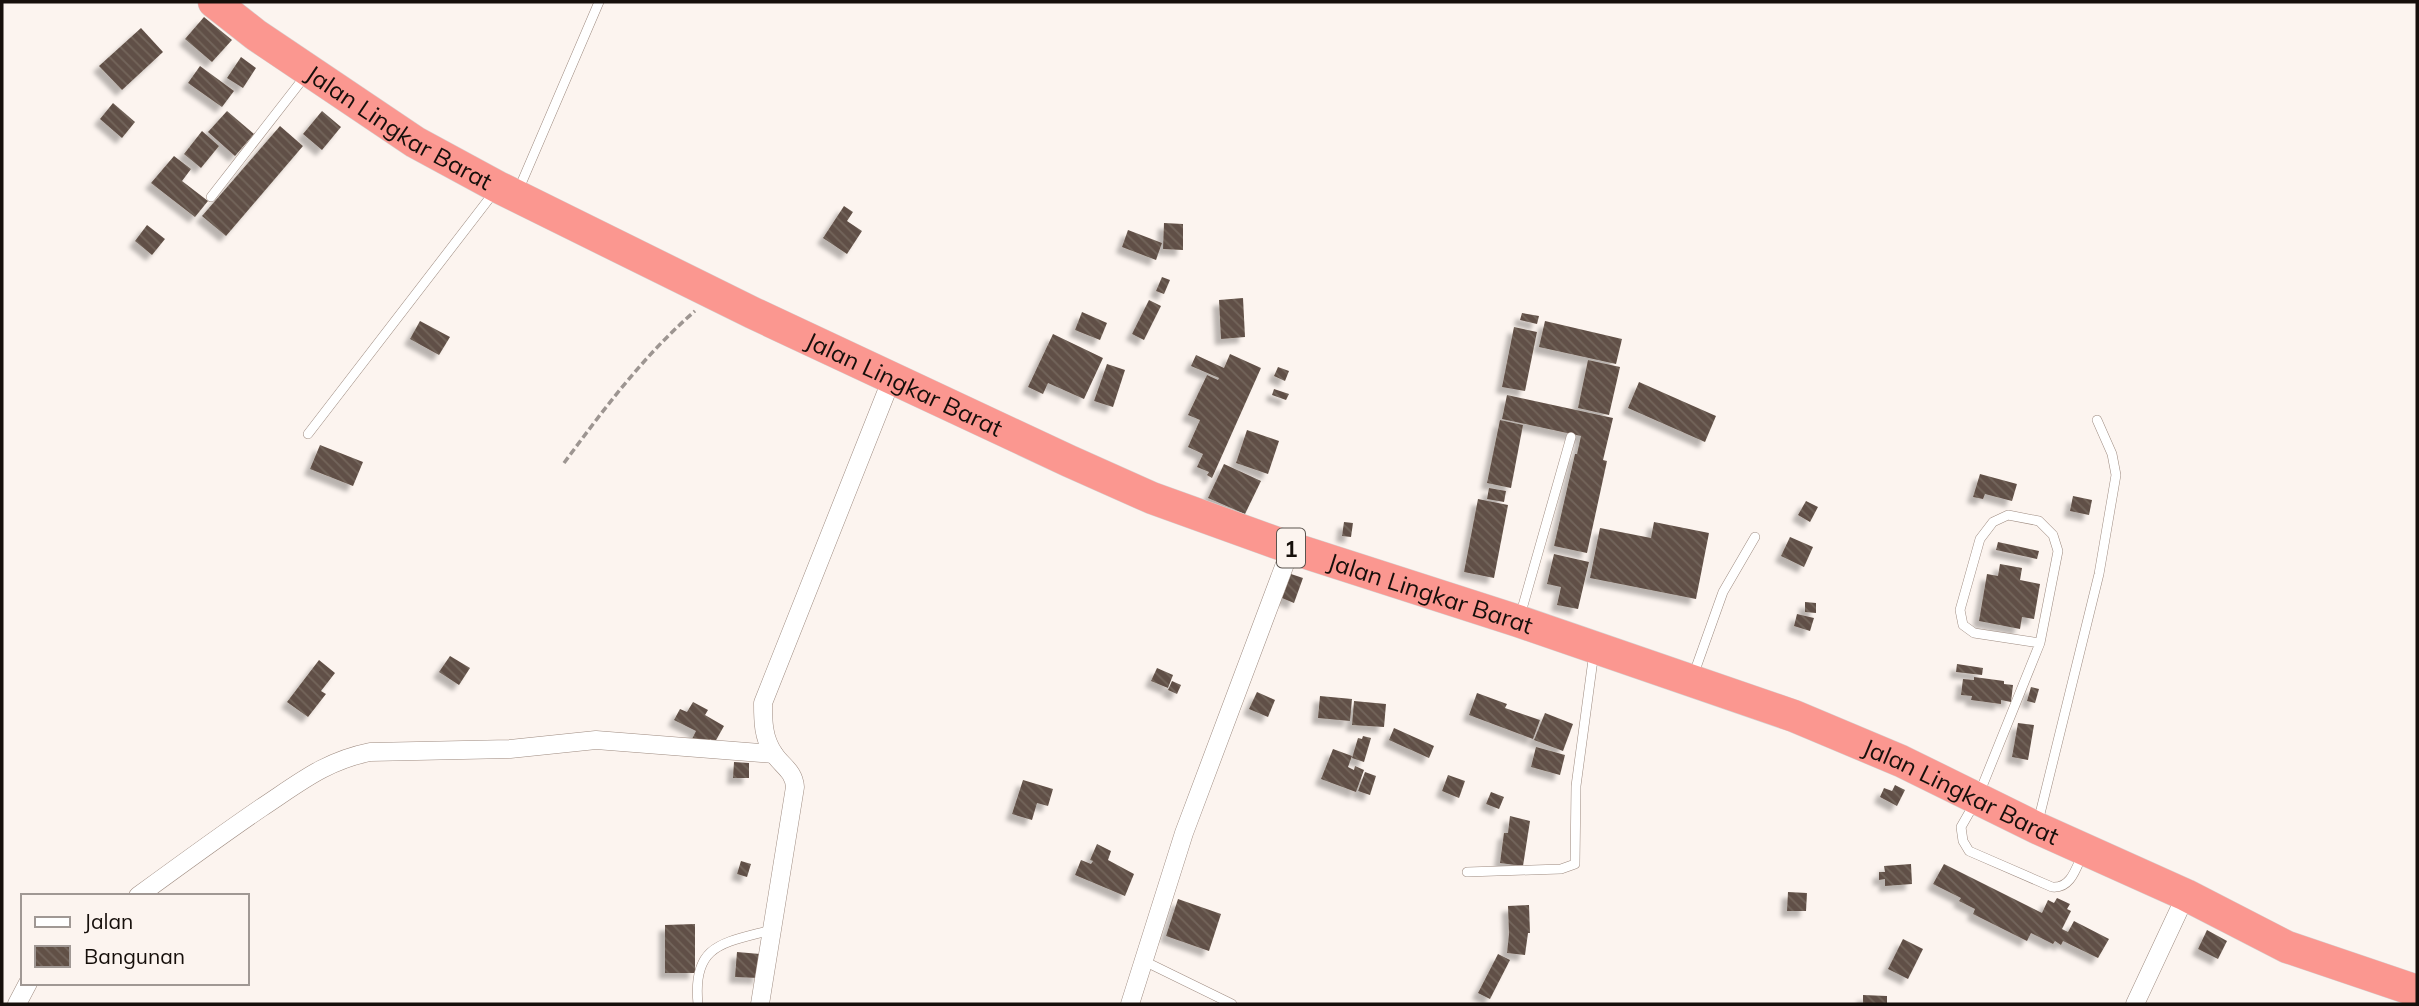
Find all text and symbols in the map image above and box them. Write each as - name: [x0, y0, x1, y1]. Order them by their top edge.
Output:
- street label: Jalan Lingkar Barat: [300, 58, 498, 196]
- street label: Jalan Lingkar Barat: [801, 325, 1008, 443]
- road number: 1: [1277, 528, 1305, 568]
- street label: Jalan Lingkar Barat: [1324, 546, 1537, 640]
- street label: Jalan Lingkar Barat: [1858, 732, 2064, 851]
- legend: [21, 894, 248, 985]
- text: Jalan: [84, 908, 133, 934]
- text: Bangunan: [84, 943, 185, 969]

